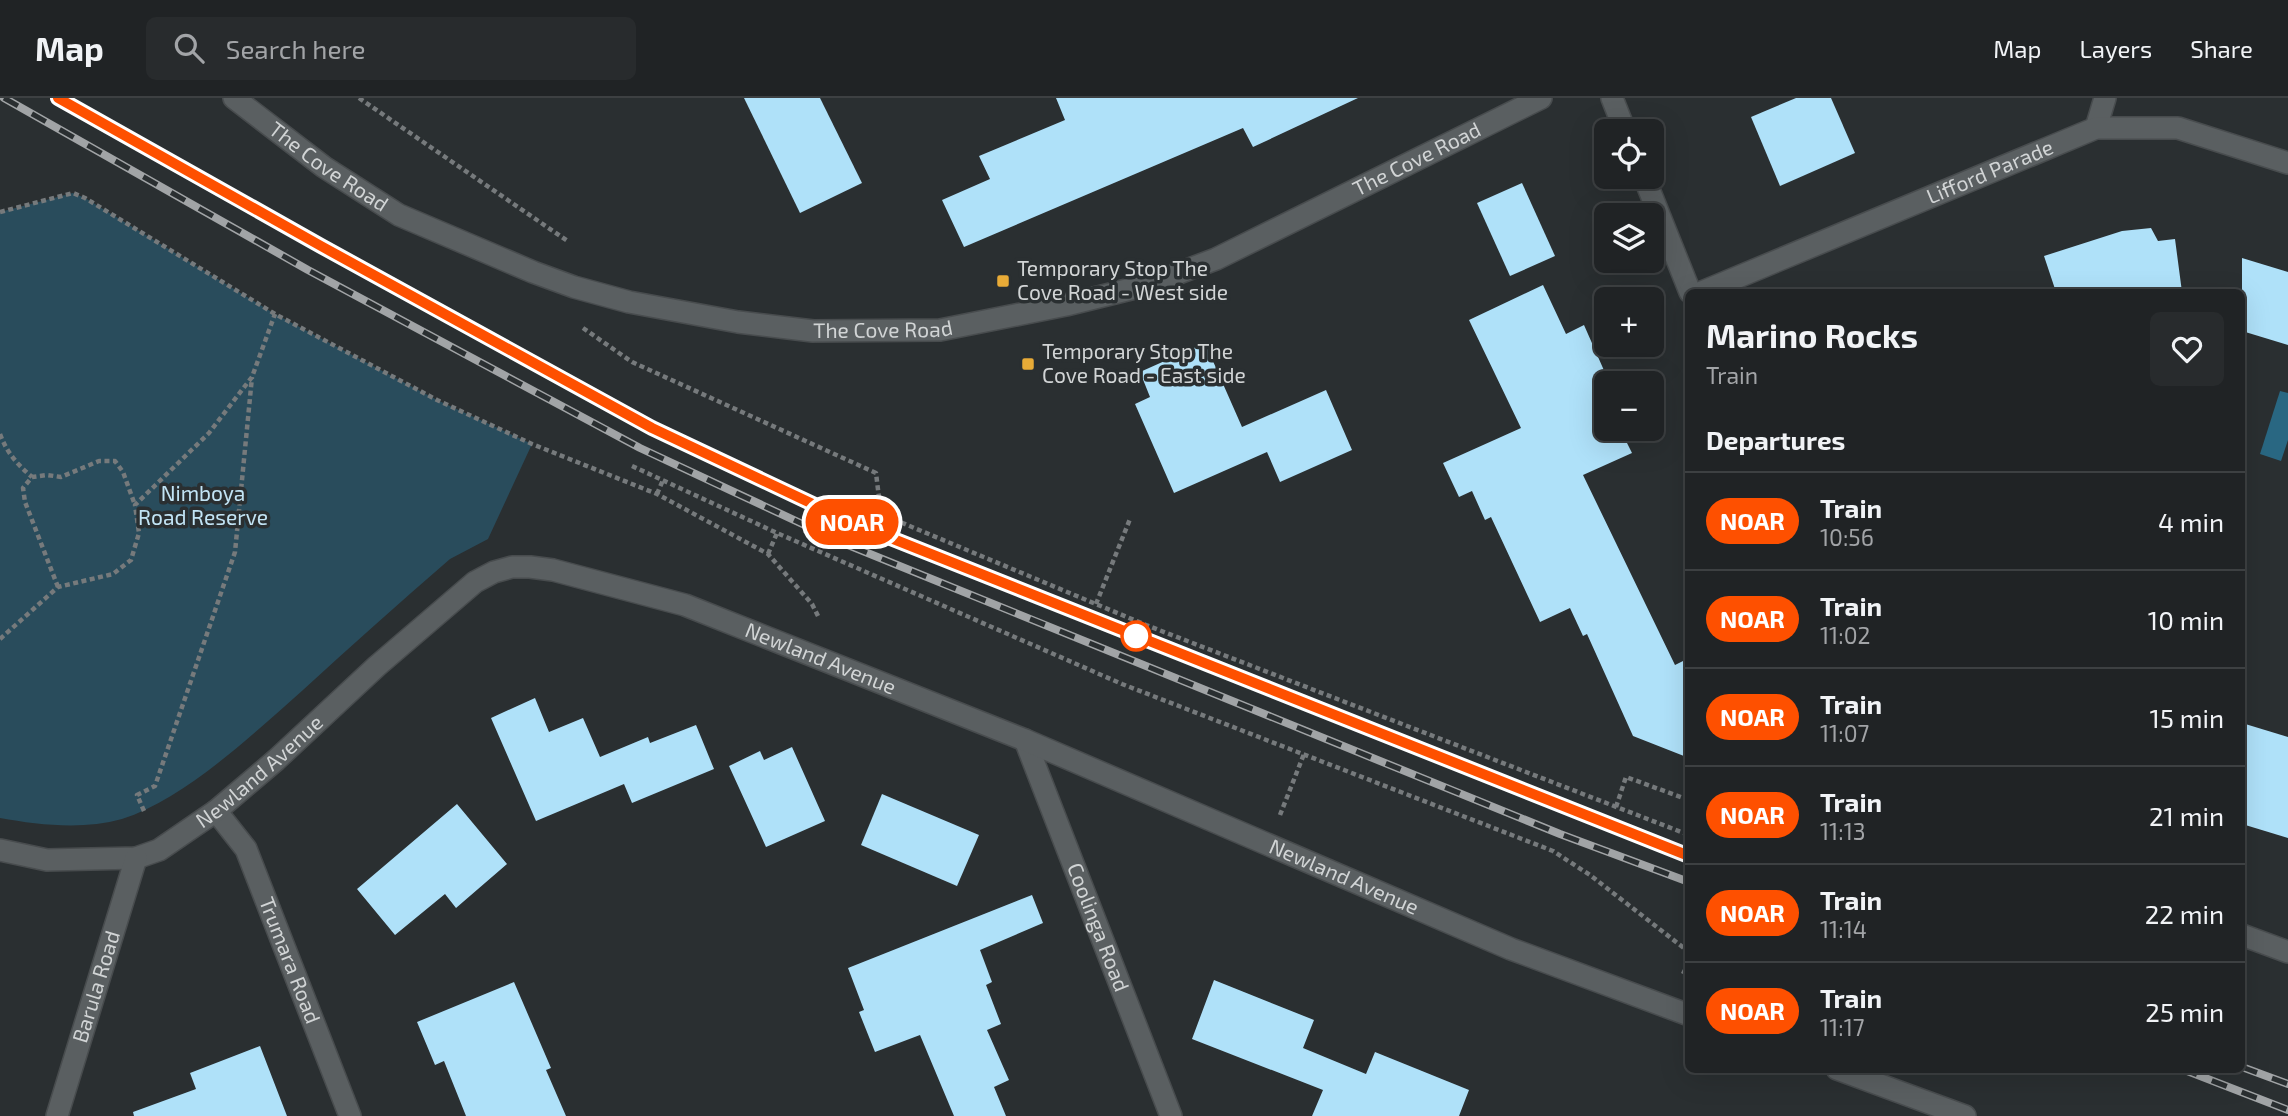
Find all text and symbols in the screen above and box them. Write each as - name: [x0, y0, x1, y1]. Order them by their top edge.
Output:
- search box: [146, 17, 636, 80]
- text: Map: [35, 28, 104, 68]
- icon: search: [170, 29, 208, 67]
- text: Search here: [226, 33, 365, 64]
- text: Map: [1993, 34, 2041, 63]
- text: Layers: [2079, 34, 2152, 63]
- text: Share: [2190, 34, 2253, 63]
- street label: The Cove Road: [265, 116, 393, 216]
- street label: The Cove Road: [1348, 116, 1484, 200]
- map controls: [1594, 119, 1664, 441]
- button: locate: [1594, 119, 1664, 189]
- street label: Lifford Parade: [1922, 133, 2056, 208]
- button: layers: [1594, 203, 1664, 273]
- place label: Temporary Stop The Cove Road - West side: [1017, 255, 1228, 304]
- marker: Temporary Stop The Cove Road - West side: [995, 273, 1011, 289]
- button: +: [1594, 287, 1664, 357]
- button: heart: [2150, 312, 2224, 386]
- street label: The Cove Road: [813, 314, 955, 342]
- text: Marino Rocks: [1706, 315, 1918, 355]
- place label: Temporary Stop The Cove Road - East side: [1042, 338, 1246, 387]
- marker: Temporary Stop The Cove Road - East side: [1020, 356, 1036, 372]
- text: Train: [1706, 361, 1758, 389]
- button: −: [1594, 371, 1664, 441]
- text: Departures: [1706, 424, 1845, 455]
- park label: Nimboya Road Reserve: [138, 480, 268, 529]
- text: Train: [1820, 492, 1882, 523]
- line badge: NOAR: [803, 499, 901, 545]
- text: NOAR: [1720, 506, 1785, 535]
- text: 4 min: [2158, 506, 2224, 537]
- text: NOAR: [820, 507, 884, 536]
- text: 10:56: [1820, 523, 1874, 551]
- text: Train: [1820, 590, 1882, 621]
- text: NOAR: [1720, 604, 1785, 633]
- text: 10 min: [2148, 604, 2224, 635]
- street label: Newland Avenue: [742, 616, 900, 699]
- unlabelled marker: [1121, 621, 1151, 651]
- text: 11:02: [1820, 621, 1870, 649]
- text: Train: [1820, 688, 1882, 719]
- text: NOAR: [1720, 702, 1785, 731]
- text: 15 min: [2150, 702, 2224, 733]
- street label: Newland Avenue: [190, 709, 327, 832]
- text: 11:07: [1820, 719, 1869, 747]
- text: Train: [1820, 786, 1882, 817]
- text: NOAR: [1720, 800, 1785, 829]
- text: 21 min: [2149, 800, 2224, 831]
- text: 11:13: [1820, 817, 1866, 845]
- street label: Newland Avenue: [1266, 833, 1423, 919]
- street label: Coolinga Road: [1063, 859, 1135, 995]
- text: Train: [1820, 884, 1882, 915]
- street label: Trumara Road: [255, 893, 327, 1027]
- text: NOAR: [1720, 898, 1785, 927]
- text: 22 min: [2145, 898, 2224, 929]
- text: 11:14: [1820, 915, 1867, 943]
- street label: Barula Road: [66, 927, 124, 1046]
- text: Train: [1820, 982, 1882, 1013]
- text: NOAR: [1720, 996, 1785, 1025]
- text: 25 min: [2145, 996, 2224, 1027]
- text: 11:17: [1820, 1013, 1865, 1041]

